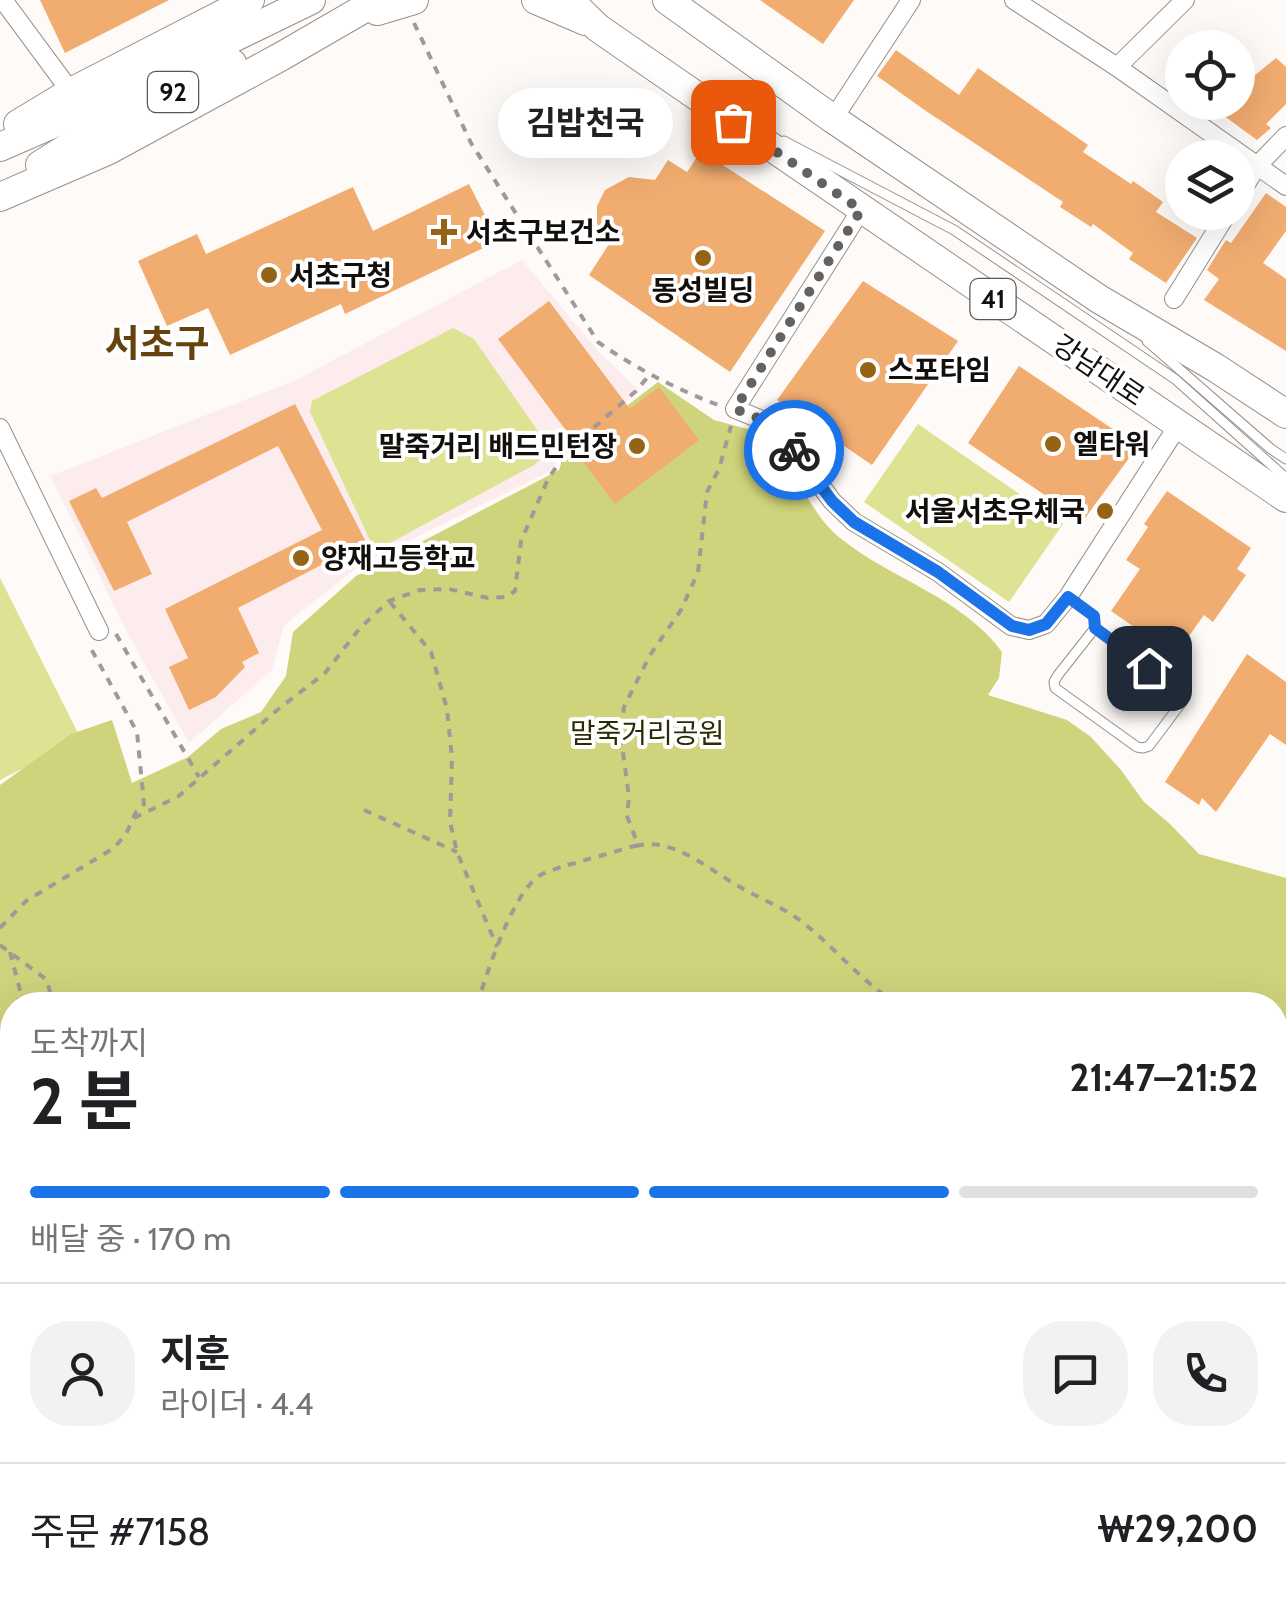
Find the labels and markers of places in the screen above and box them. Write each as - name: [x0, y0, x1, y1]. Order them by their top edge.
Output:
- pin: [691, 80, 776, 165]
- callout: 김밥천국: [498, 87, 673, 157]
- place label: 서초구보건소: [466, 215, 621, 249]
- marker: 서초구보건소: [431, 219, 457, 245]
- marker: 동성빌딩: [692, 247, 714, 269]
- place label: 서초구청: [289, 258, 392, 292]
- marker: 서초구청: [258, 264, 280, 286]
- place label: 동성빌딩: [651, 273, 755, 307]
- place label: 스포타임: [888, 353, 991, 387]
- marker: 스포타임: [857, 359, 879, 381]
- place label: 엘타워: [1073, 427, 1150, 461]
- place label: 말죽거리 배드민턴장: [379, 429, 617, 463]
- marker: 엘타워: [1042, 433, 1064, 455]
- marker: 말죽거리 배드민턴장: [626, 435, 648, 457]
- place label: 서울서초우체국: [905, 494, 1085, 528]
- marker: 서울서초우체국: [1094, 500, 1116, 522]
- place label: 양재고등학교: [321, 541, 476, 575]
- marker: 양재고등학교: [290, 547, 312, 569]
- pin: [1107, 626, 1192, 711]

